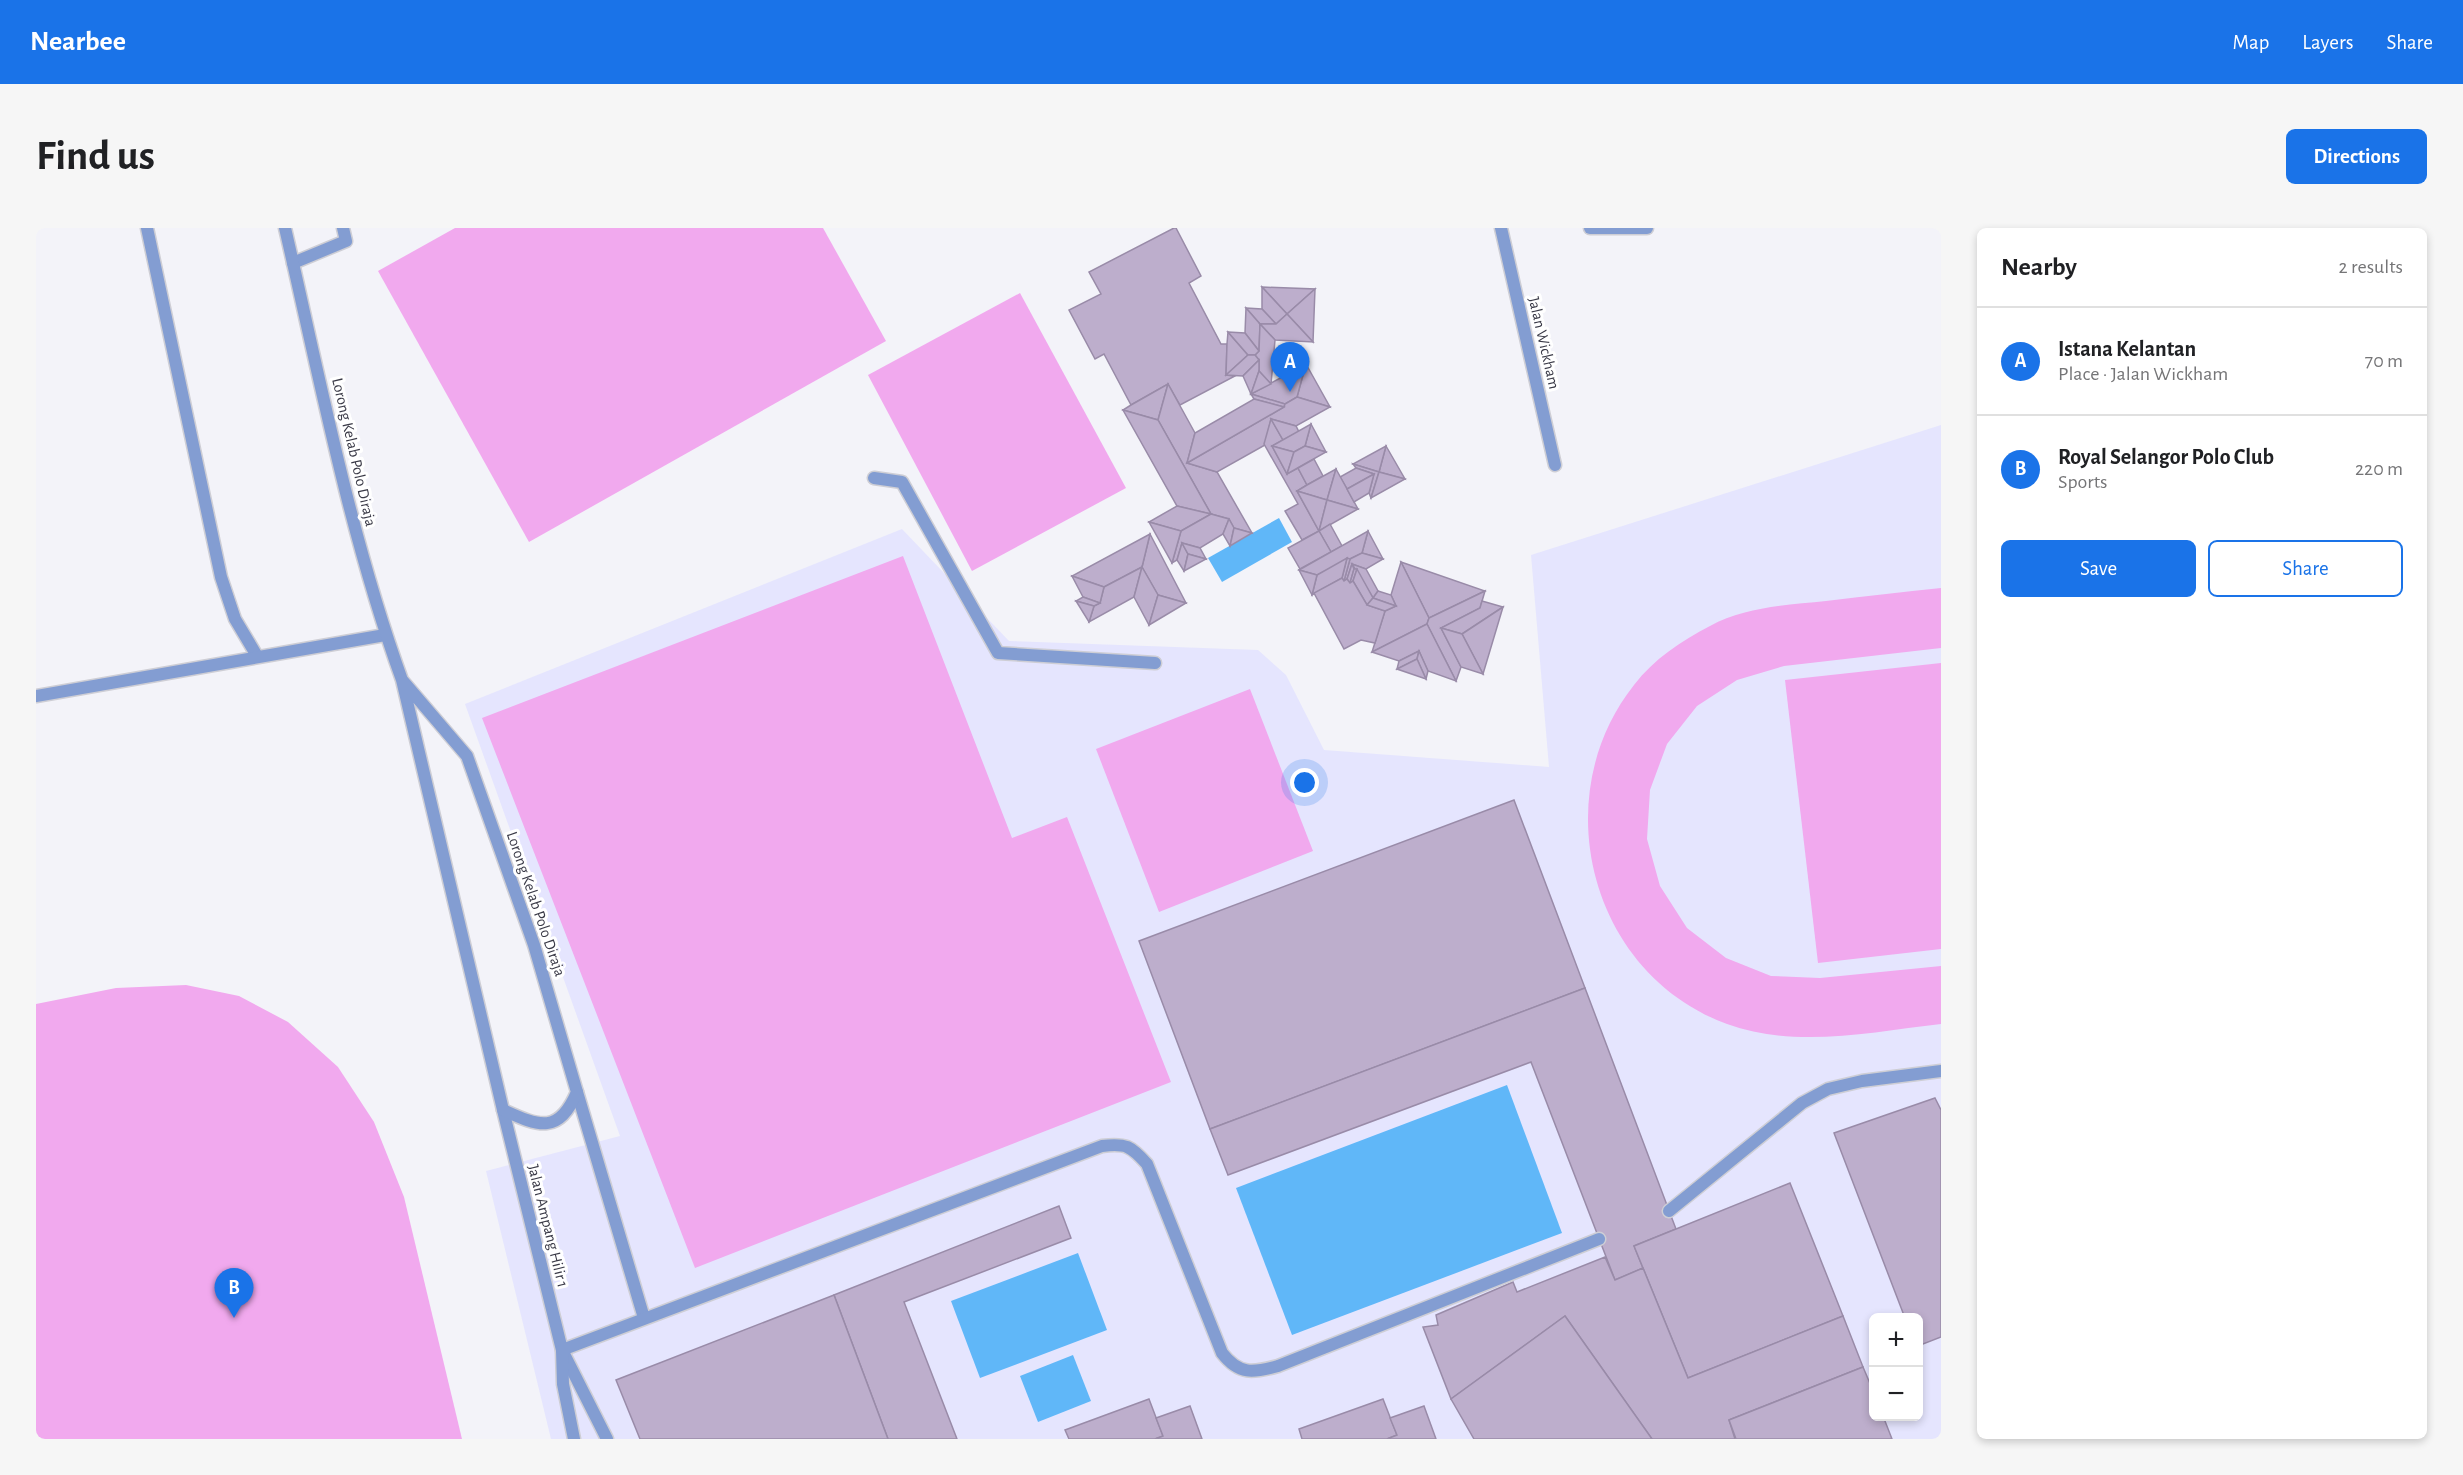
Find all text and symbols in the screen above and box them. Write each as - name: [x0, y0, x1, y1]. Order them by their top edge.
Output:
- text: Nearbee: [30, 28, 126, 56]
- text: Map: [2233, 32, 2269, 53]
- text: Layers: [2302, 32, 2353, 53]
- text: Share: [2386, 32, 2433, 53]
- button: Directions: [2286, 129, 2427, 184]
- text: Find us: [36, 135, 155, 177]
- text: Nearby: [2001, 254, 2077, 280]
- text: 2 results: [2339, 257, 2403, 277]
- street label: Jalan Wickham: [1526, 295, 1562, 391]
- text: Istana Kelantan: [2058, 338, 2196, 360]
- pin: A: [1270, 342, 1310, 392]
- text: A: [2015, 351, 2027, 371]
- text: 70 m: [2365, 351, 2403, 371]
- text: Place · Jalan Wickham: [2058, 364, 2228, 384]
- street label: Lorong Kelab Polo Diraja: [328, 376, 379, 528]
- text: Royal Selangor Polo Club: [2058, 446, 2274, 468]
- text: B: [2015, 459, 2026, 479]
- text: 220 m: [2355, 459, 2403, 479]
- text: Sports: [2058, 472, 2107, 492]
- button: Save: [2001, 540, 2196, 597]
- button: Share: [2208, 540, 2403, 597]
- your location: [1290, 768, 1319, 797]
- street label: Lorong Kelab Polo Diraja: [503, 830, 568, 979]
- street label: Jalan Ampang Hilir 1: [525, 1163, 571, 1289]
- pin: B: [214, 1268, 254, 1318]
- map controls: [1869, 1313, 1923, 1421]
- button: +: [1869, 1313, 1923, 1367]
- button: −: [1869, 1367, 1923, 1421]

